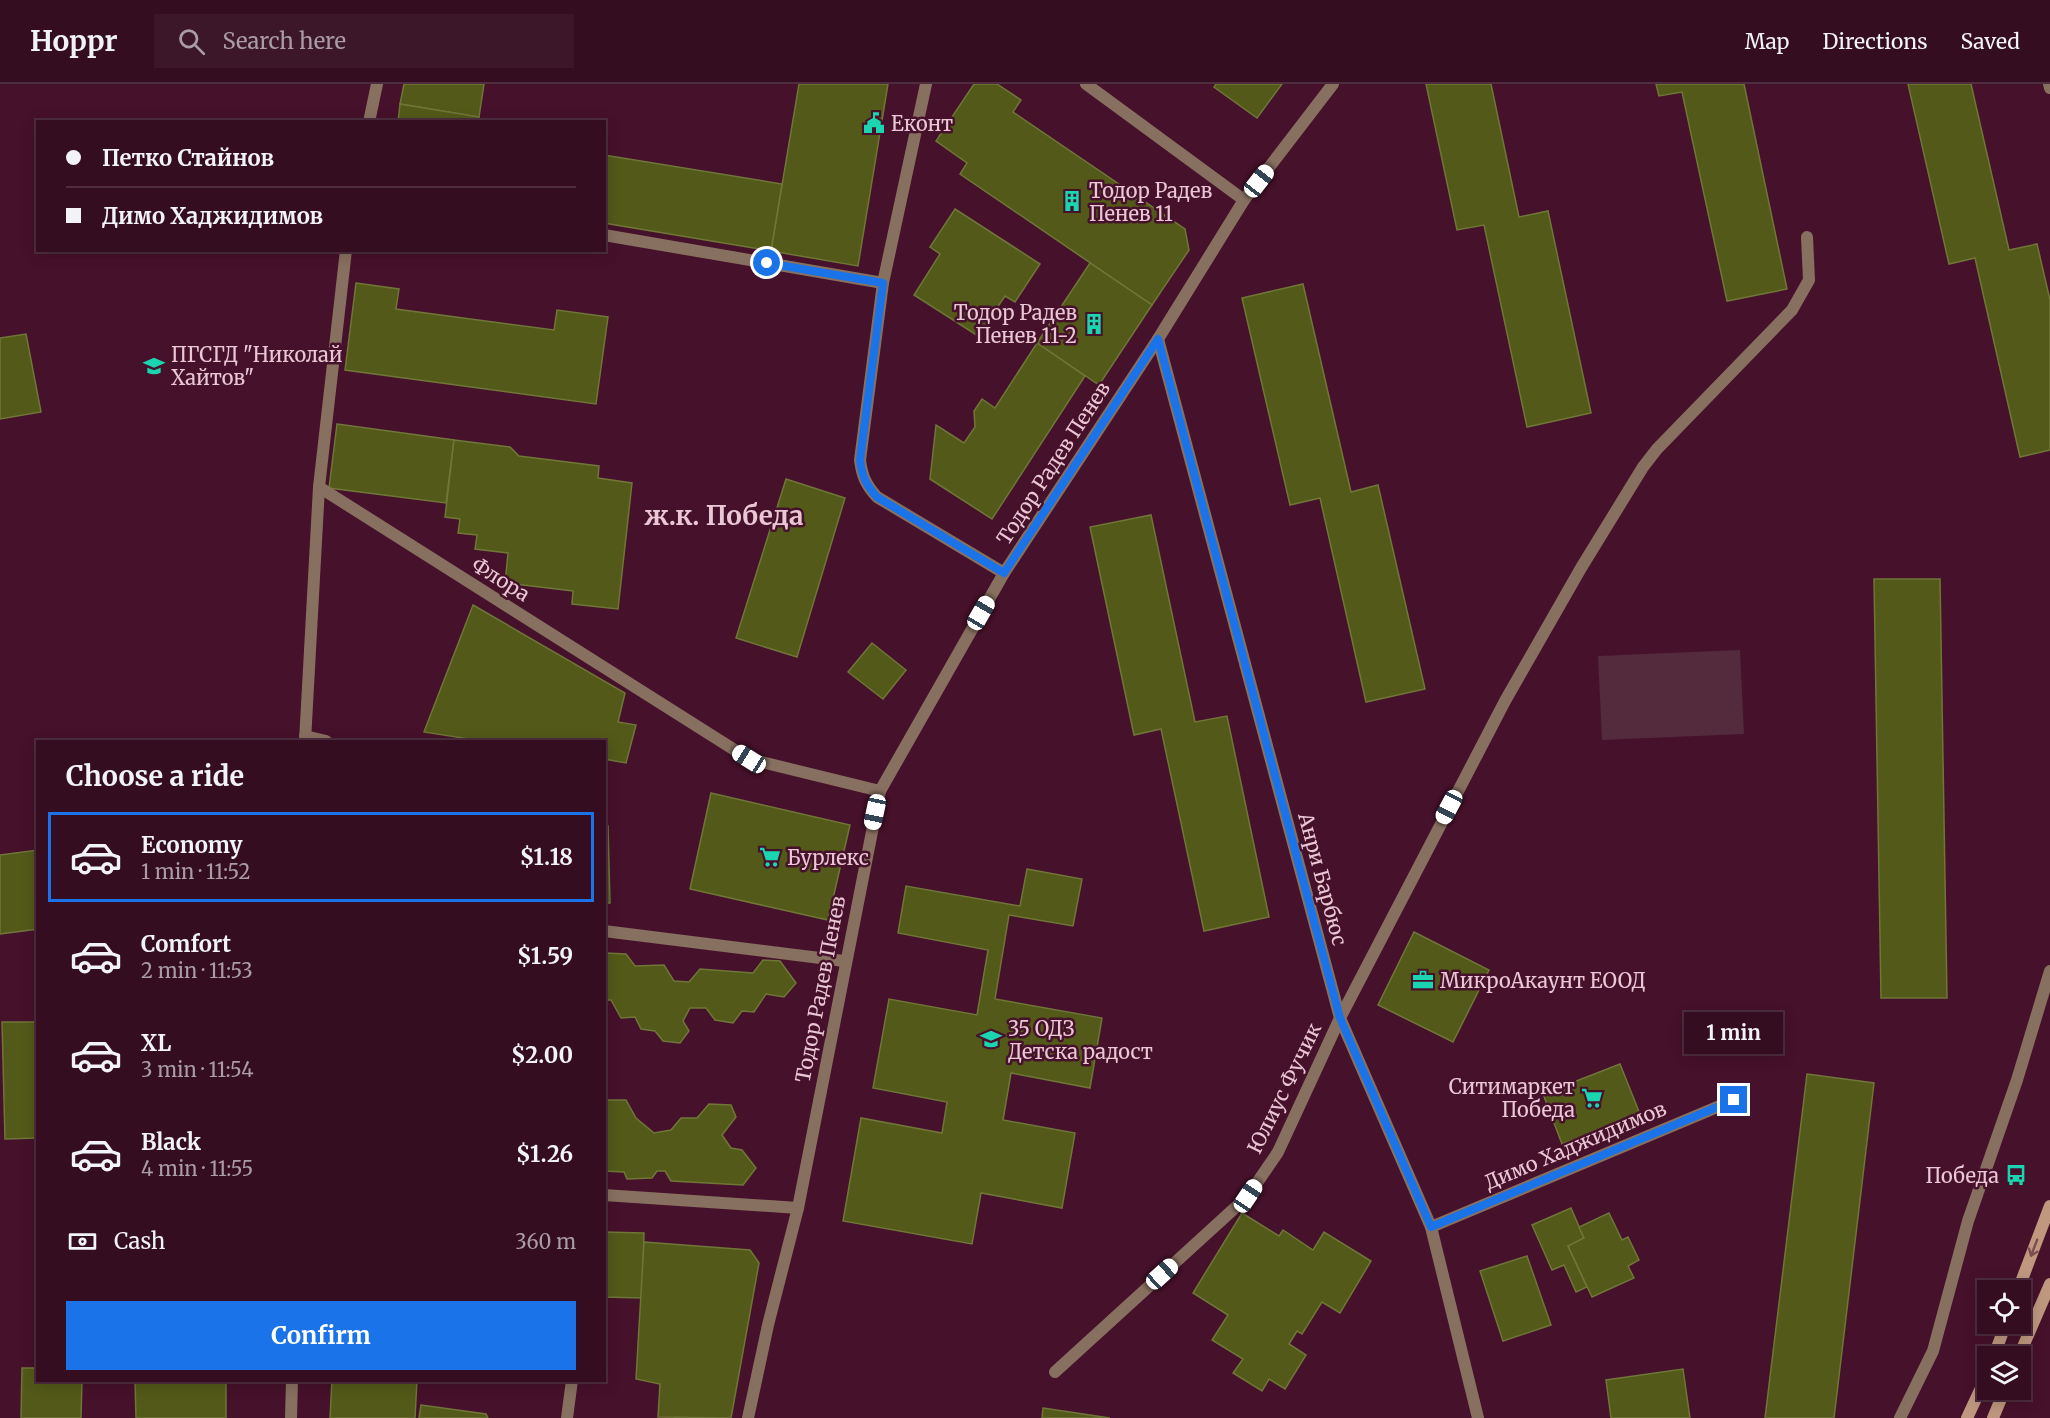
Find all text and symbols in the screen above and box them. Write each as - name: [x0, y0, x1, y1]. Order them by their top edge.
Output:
- search box: [154, 14, 574, 68]
- text: Hoppr: [30, 23, 118, 59]
- icon: search: [175, 25, 208, 58]
- text: Search here: [223, 27, 346, 55]
- text: Map: [1745, 28, 1789, 55]
- text: Directions: [1822, 28, 1927, 55]
- text: Saved: [1960, 28, 2020, 55]
- public building icon: Еконт: [862, 111, 886, 135]
- place label: Еконт: [891, 111, 953, 136]
- text: Петко Стайнов: [102, 144, 274, 172]
- car: [1241, 161, 1277, 201]
- place label: Тодор Радев Пенев 11: [1089, 178, 1212, 226]
- building icon: Тодор Радев Пенев 11: [1060, 189, 1084, 213]
- text: Димо Хаджидимов: [102, 202, 323, 230]
- route start: [753, 249, 780, 276]
- place label: Тодор Радев Пенев 11-2: [954, 300, 1077, 348]
- building icon: Тодор Радев Пенев 11-2: [1082, 312, 1106, 336]
- place label: ПГСГД "Николай Хайтов": [171, 342, 343, 390]
- school or university icon: ПГСГД "Николай Хайтов": [142, 354, 166, 378]
- street label: Тодор Радев Пенев: [991, 377, 1115, 549]
- district label: ж.к. Победа: [644, 499, 804, 532]
- street label: Флора: [467, 552, 535, 607]
- car: [964, 593, 998, 633]
- car: [729, 742, 769, 776]
- text: Choose a ride: [66, 759, 244, 793]
- car: [1433, 787, 1465, 827]
- car: [862, 793, 888, 831]
- street label: Анри Барбюс: [1293, 809, 1353, 948]
- icon: car: [69, 830, 123, 884]
- text: Economy: [141, 831, 242, 859]
- text: $1.18: [520, 843, 573, 871]
- supermarket icon: Бурлекс: [758, 845, 782, 869]
- place label: Бурлекс: [787, 845, 869, 870]
- text: 1 min · 11:52: [141, 859, 250, 884]
- street label: Тодор Радев Пенев: [790, 893, 850, 1084]
- icon: car: [69, 929, 123, 983]
- text: Comfort: [141, 930, 231, 958]
- text: $1.59: [517, 942, 573, 970]
- text: 2 min · 11:53: [141, 958, 253, 983]
- office icon: МикроАкаунт ЕООД: [1411, 968, 1435, 992]
- place label: МикроАкаунт ЕООД: [1440, 968, 1646, 993]
- callout: 1 min: [1684, 1013, 1784, 1055]
- place label: 35 ОДЗ Детска радост: [1008, 1016, 1153, 1064]
- street label: Юлиус Фучик: [1242, 1018, 1327, 1157]
- text: 1 min: [1706, 1020, 1761, 1045]
- school or university icon: 35 ОДЗ Детска радост: [979, 1027, 1003, 1051]
- icon: car: [69, 1028, 123, 1082]
- text: XL: [141, 1029, 171, 1057]
- text: $2.00: [511, 1041, 573, 1069]
- text: 3 min · 11:54: [141, 1057, 254, 1082]
- place label: Ситимаркет Победа: [1449, 1074, 1575, 1122]
- supermarket icon: Ситимаркет Победа: [1580, 1086, 1604, 1110]
- route end: [1720, 1086, 1747, 1113]
- street label: Димо Хаджидимов: [1480, 1095, 1670, 1195]
- icon: car: [69, 1127, 123, 1181]
- text: Black: [141, 1128, 201, 1156]
- text: $1.26: [516, 1140, 573, 1168]
- text: 4 min · 11:55: [141, 1156, 253, 1181]
- place label: Победа: [1925, 1163, 1999, 1188]
- bus stop icon: Победа: [2004, 1163, 2028, 1187]
- car: [1230, 1176, 1266, 1216]
- icon: cash: [66, 1225, 99, 1258]
- text: Cash: [114, 1227, 165, 1255]
- text: 360 m: [515, 1229, 576, 1254]
- one-way arrow: [2027, 1238, 2038, 1257]
- car: [1143, 1255, 1181, 1293]
- map controls: [1977, 1280, 2031, 1400]
- button: locate: [1977, 1280, 2031, 1334]
- button: Confirm: [66, 1301, 576, 1370]
- button: layers: [1977, 1346, 2031, 1400]

